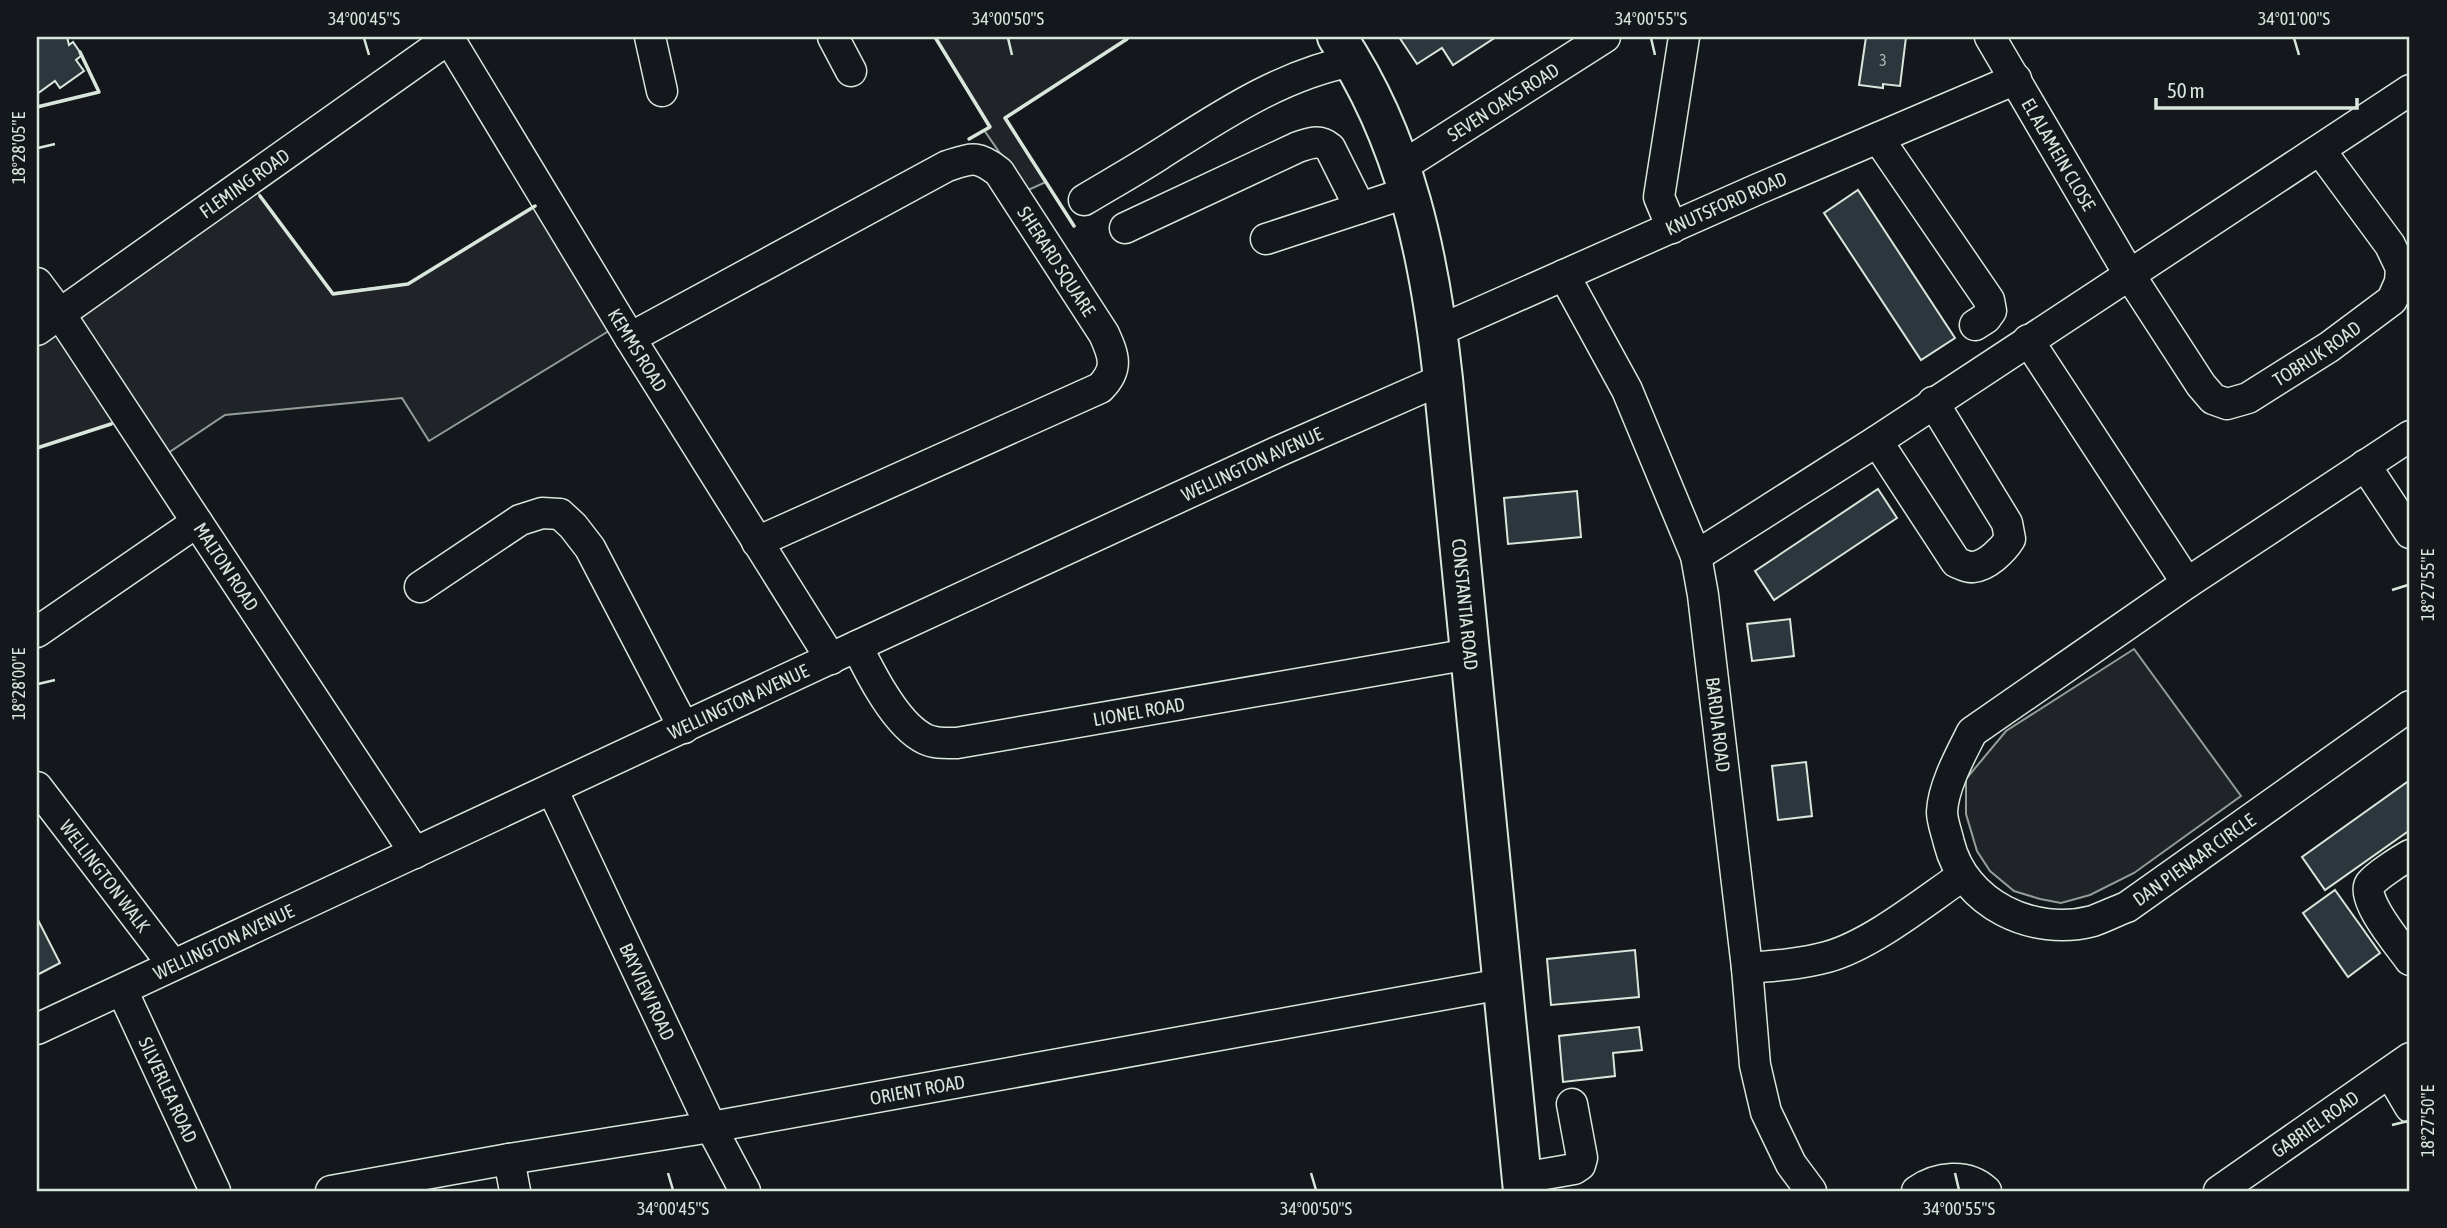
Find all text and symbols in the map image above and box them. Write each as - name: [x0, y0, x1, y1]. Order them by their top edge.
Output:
- text: 34°00'45"S: [328, 8, 400, 29]
- text: 34°00'50"S: [972, 8, 1044, 29]
- text: 34°00'55"S: [1615, 8, 1687, 29]
- text: 34°01'00"S: [2258, 8, 2330, 29]
- house number: 3: [1879, 51, 1887, 69]
- street label: SEVEN OAKS ROAD: [1443, 58, 1563, 146]
- scale bar: [2156, 66, 2358, 110]
- text: 50 m: [2167, 78, 2205, 102]
- street label: EL ALAMEIN CLOSE: [2017, 94, 2100, 214]
- text: 18°28'05"E: [8, 112, 29, 184]
- street label: FLEMING ROAD: [195, 144, 294, 223]
- street label: KNUTSFORD ROAD: [1662, 167, 1790, 240]
- street label: SHERARD SQUARE: [1013, 202, 1100, 320]
- street label: KEMMS ROAD: [604, 304, 672, 396]
- street label: TOBRUK ROAD: [2269, 316, 2365, 391]
- street label: WELLINGTON AVENUE: [1178, 422, 1326, 506]
- street label: MALTON ROAD: [189, 518, 263, 615]
- street label: CONSTANTIA ROAD: [1448, 537, 1483, 671]
- text: 18°27'55"E: [2417, 549, 2438, 621]
- text: 18°28'00"E: [8, 648, 29, 720]
- street label: WELLINGTON AVENUE: [665, 659, 812, 744]
- street label: BARDIA ROAD: [1702, 676, 1735, 773]
- street label: LIONEL ROAD: [1091, 693, 1187, 730]
- street label: DAN PIENAAR CIRCLE: [2129, 809, 2259, 910]
- street label: WELLINGTON WALK: [55, 816, 155, 937]
- street label: WELLINGTON AVENUE: [150, 900, 297, 984]
- street label: BAYVIEW ROAD: [615, 940, 680, 1044]
- street label: SILVERLEA ROAD: [134, 1034, 202, 1146]
- street label: ORIENT ROAD: [868, 1070, 967, 1109]
- text: 18°27'50"E: [2417, 1085, 2438, 1157]
- street label: GABRIEL ROAD: [2267, 1086, 2363, 1162]
- text: 34°00'45"S: [637, 1198, 709, 1219]
- text: 34°00'50"S: [1280, 1198, 1352, 1219]
- text: 34°00'55"S: [1923, 1198, 1995, 1219]

